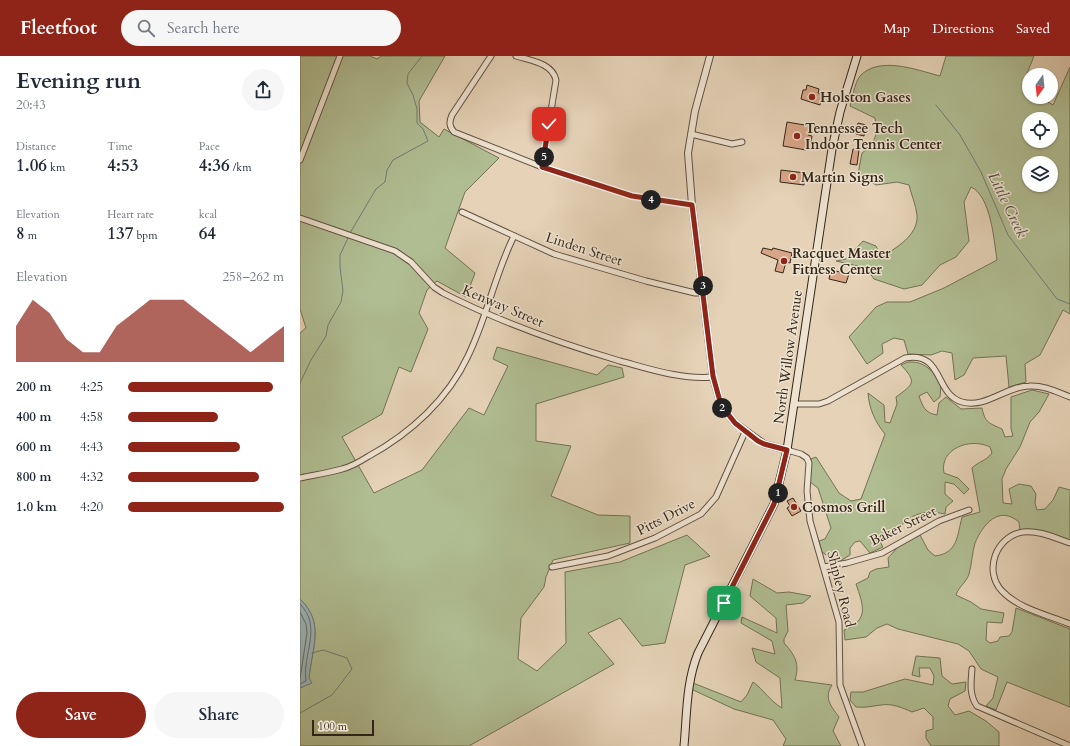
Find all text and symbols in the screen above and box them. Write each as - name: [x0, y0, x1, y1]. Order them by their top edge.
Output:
- search box: [121, 10, 401, 46]
- text: Fleetfoot: [20, 15, 97, 41]
- icon: search: [135, 17, 157, 39]
- text: Search here: [167, 18, 240, 38]
- text: Map: [884, 19, 910, 38]
- text: Directions: [932, 19, 994, 38]
- text: Saved: [1016, 19, 1050, 38]
- text: Evening run: [16, 66, 141, 96]
- north arrow: [1022, 68, 1058, 104]
- map controls: [1022, 68, 1058, 192]
- button: share: [242, 69, 284, 111]
- place label: Holston Gases: [820, 88, 911, 107]
- marker: Holston Gases: [807, 92, 817, 102]
- text: 20:43: [16, 96, 46, 114]
- pin: [532, 107, 566, 141]
- button: locate: [1022, 112, 1058, 148]
- icon: check: [538, 113, 560, 135]
- place label: Tennessee Tech Indoor Tennis Center: [805, 119, 942, 154]
- marker: Tennessee Tech Indoor Tennis Center: [792, 131, 802, 141]
- text: Distance: [16, 139, 56, 154]
- text: Time: [107, 139, 133, 154]
- text: Pace: [199, 139, 220, 154]
- pin: 5: [534, 147, 554, 167]
- text: 5: [541, 149, 547, 164]
- text: 1.06: [16, 154, 47, 177]
- text: 4:53: [107, 154, 138, 177]
- text: 4:36: [199, 154, 230, 177]
- button: layers: [1022, 156, 1058, 192]
- text: km: [47, 160, 65, 175]
- text: /km: [230, 160, 251, 175]
- place label: Martin Signs: [801, 168, 884, 187]
- water label: Little Creek: [983, 169, 1033, 242]
- marker: Martin Signs: [788, 172, 798, 182]
- pin: 4: [641, 190, 661, 210]
- text: 4: [648, 192, 654, 207]
- text: Elevation: [16, 207, 60, 222]
- text: Heart rate: [107, 207, 154, 222]
- text: kcal: [199, 207, 217, 222]
- text: 8: [16, 222, 25, 245]
- text: 137: [107, 222, 133, 245]
- text: 64: [199, 222, 216, 245]
- text: m: [25, 228, 37, 243]
- text: bpm: [133, 228, 157, 243]
- street label: Linden Street: [543, 228, 625, 271]
- place label: Racquet Master Fitness Center: [792, 244, 891, 279]
- marker: Racquet Master Fitness Center: [779, 256, 789, 266]
- text: Elevation: [16, 268, 68, 286]
- text: 258–262 m: [222, 268, 284, 286]
- pin: 3: [693, 276, 713, 296]
- text: 3: [700, 278, 706, 293]
- street label: Kenway Street: [459, 280, 547, 332]
- street label: North Willow Avenue: [769, 289, 807, 425]
- text: 200 m: [16, 378, 51, 396]
- text: 4:25: [80, 378, 103, 396]
- pin: 2: [712, 398, 732, 418]
- text: 2: [719, 400, 725, 415]
- text: 400 m: [16, 408, 51, 426]
- text: 4:58: [80, 408, 103, 426]
- text: 600 m: [16, 438, 51, 456]
- text: 4:43: [80, 438, 103, 456]
- text: 800 m: [16, 468, 51, 486]
- text: 4:32: [80, 468, 103, 486]
- pin: 1: [768, 483, 788, 503]
- text: 1: [775, 485, 781, 500]
- street label: Pitts Drive: [633, 494, 699, 540]
- text: 1.0 km: [16, 498, 57, 516]
- text: 4:20: [80, 498, 103, 516]
- place label: Cosmos Grill: [802, 498, 885, 517]
- street label: Baker Street: [866, 501, 940, 550]
- marker: Cosmos Grill: [789, 502, 799, 512]
- street label: Shipley Road: [822, 549, 860, 630]
- pin: [707, 586, 741, 620]
- icon: arrive: [713, 592, 735, 614]
- button: Save: [16, 692, 146, 738]
- button: Share: [154, 692, 284, 738]
- scale bar: [312, 718, 374, 737]
- text: 100 m: [318, 719, 347, 734]

